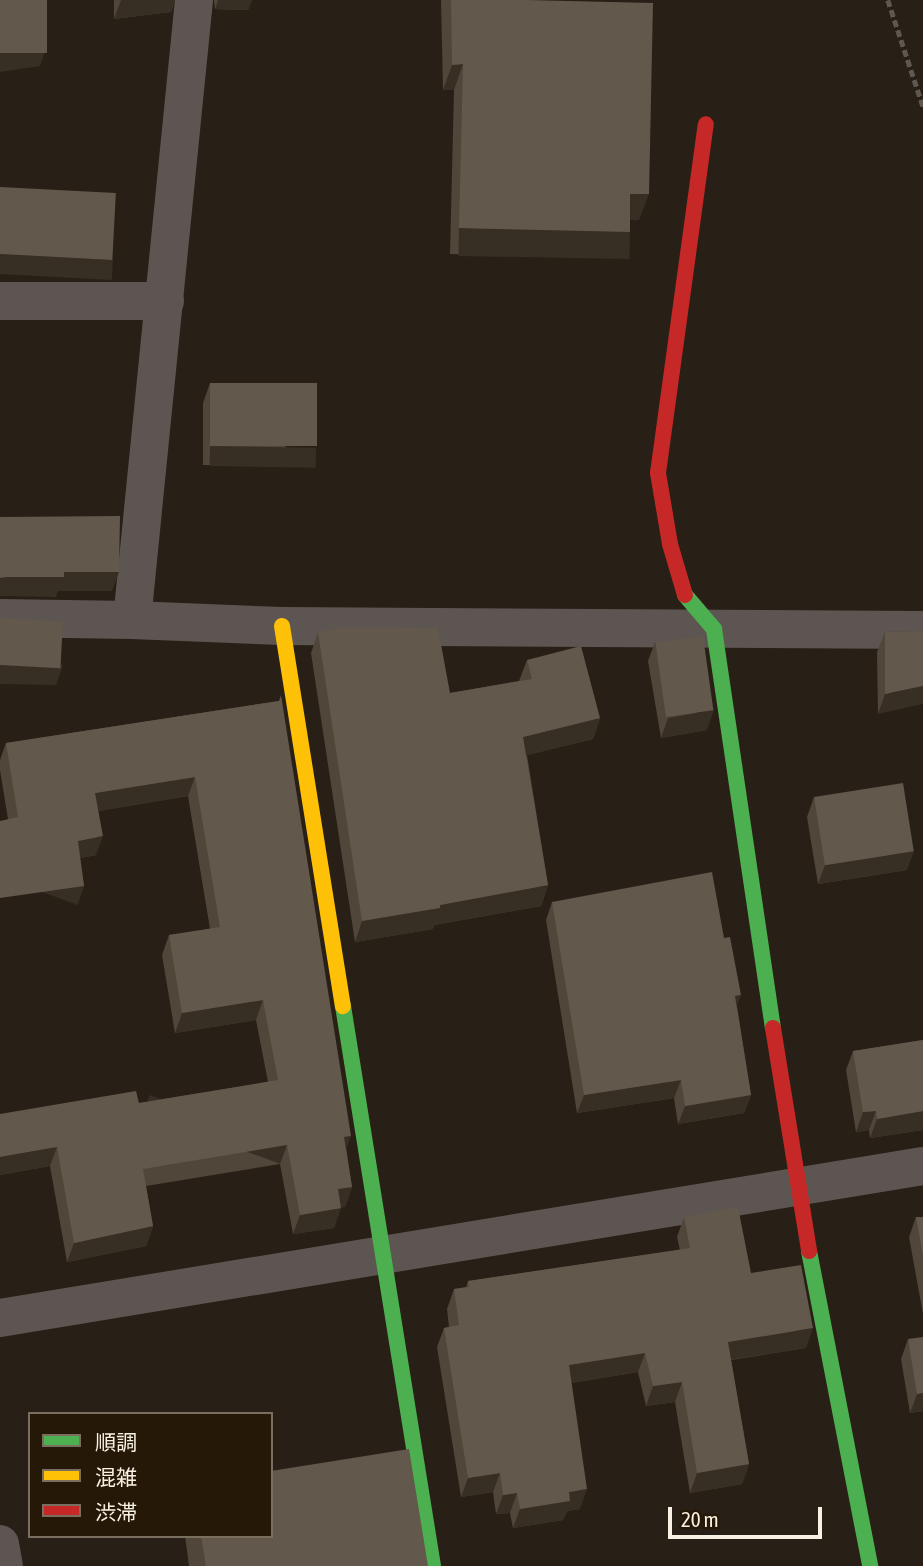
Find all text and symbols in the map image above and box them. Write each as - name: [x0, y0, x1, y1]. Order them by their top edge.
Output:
- legend: [28, 1412, 273, 1538]
- text: 順調: [95, 1430, 137, 1454]
- text: 混雑: [95, 1465, 137, 1489]
- scale bar: [671, 1492, 825, 1536]
- text: 渋滞: [95, 1500, 137, 1524]
- text: 20 m: [681, 1507, 719, 1531]

